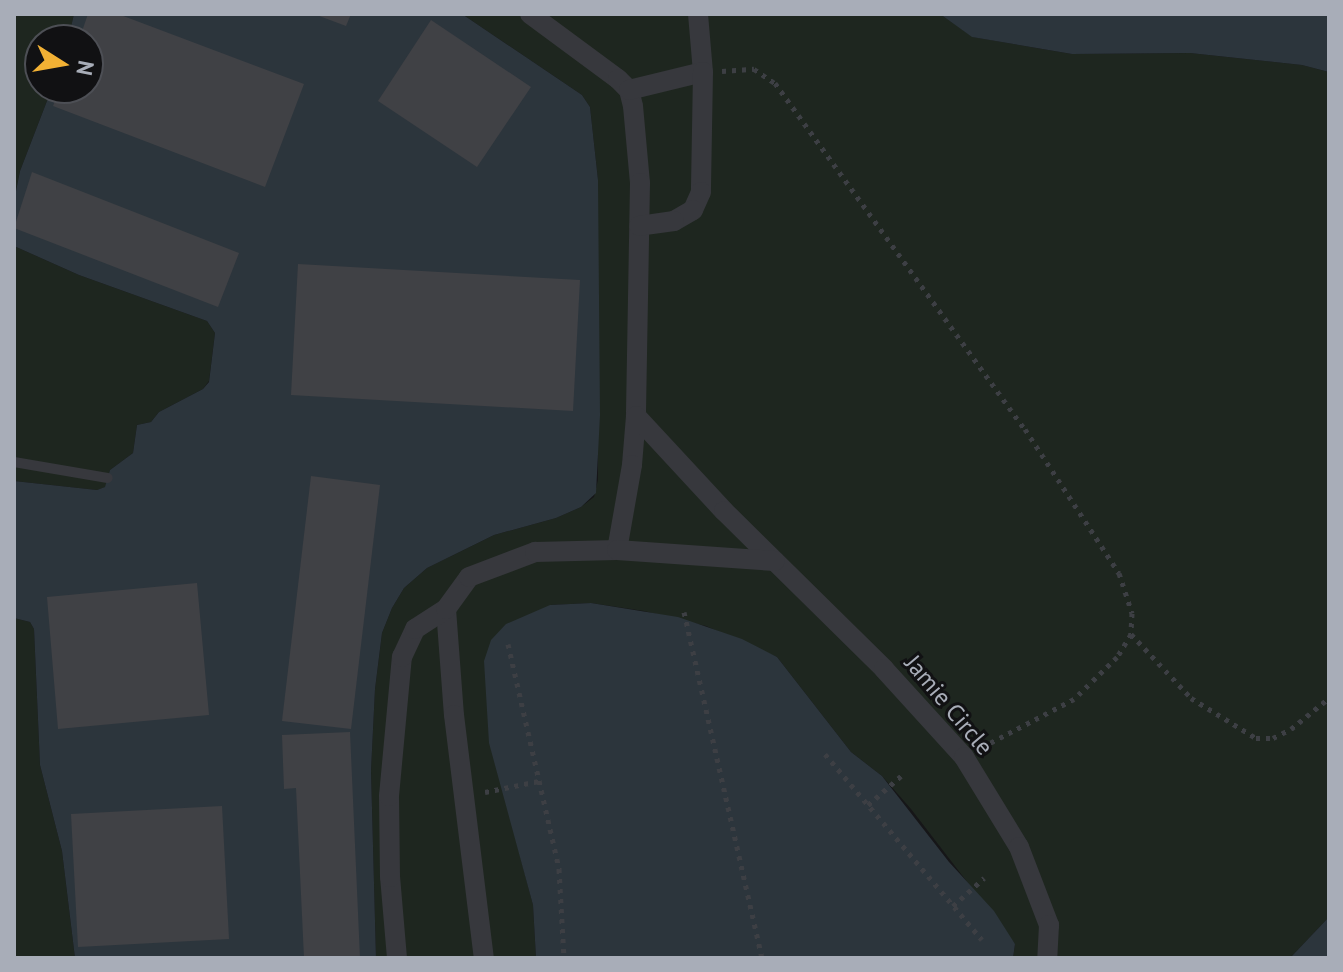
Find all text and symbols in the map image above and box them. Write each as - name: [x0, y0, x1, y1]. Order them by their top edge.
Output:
- north arrow: [24, 24, 104, 104]
- text: N: [70, 58, 101, 78]
- street label: Jamie Circle: [899, 649, 999, 761]

